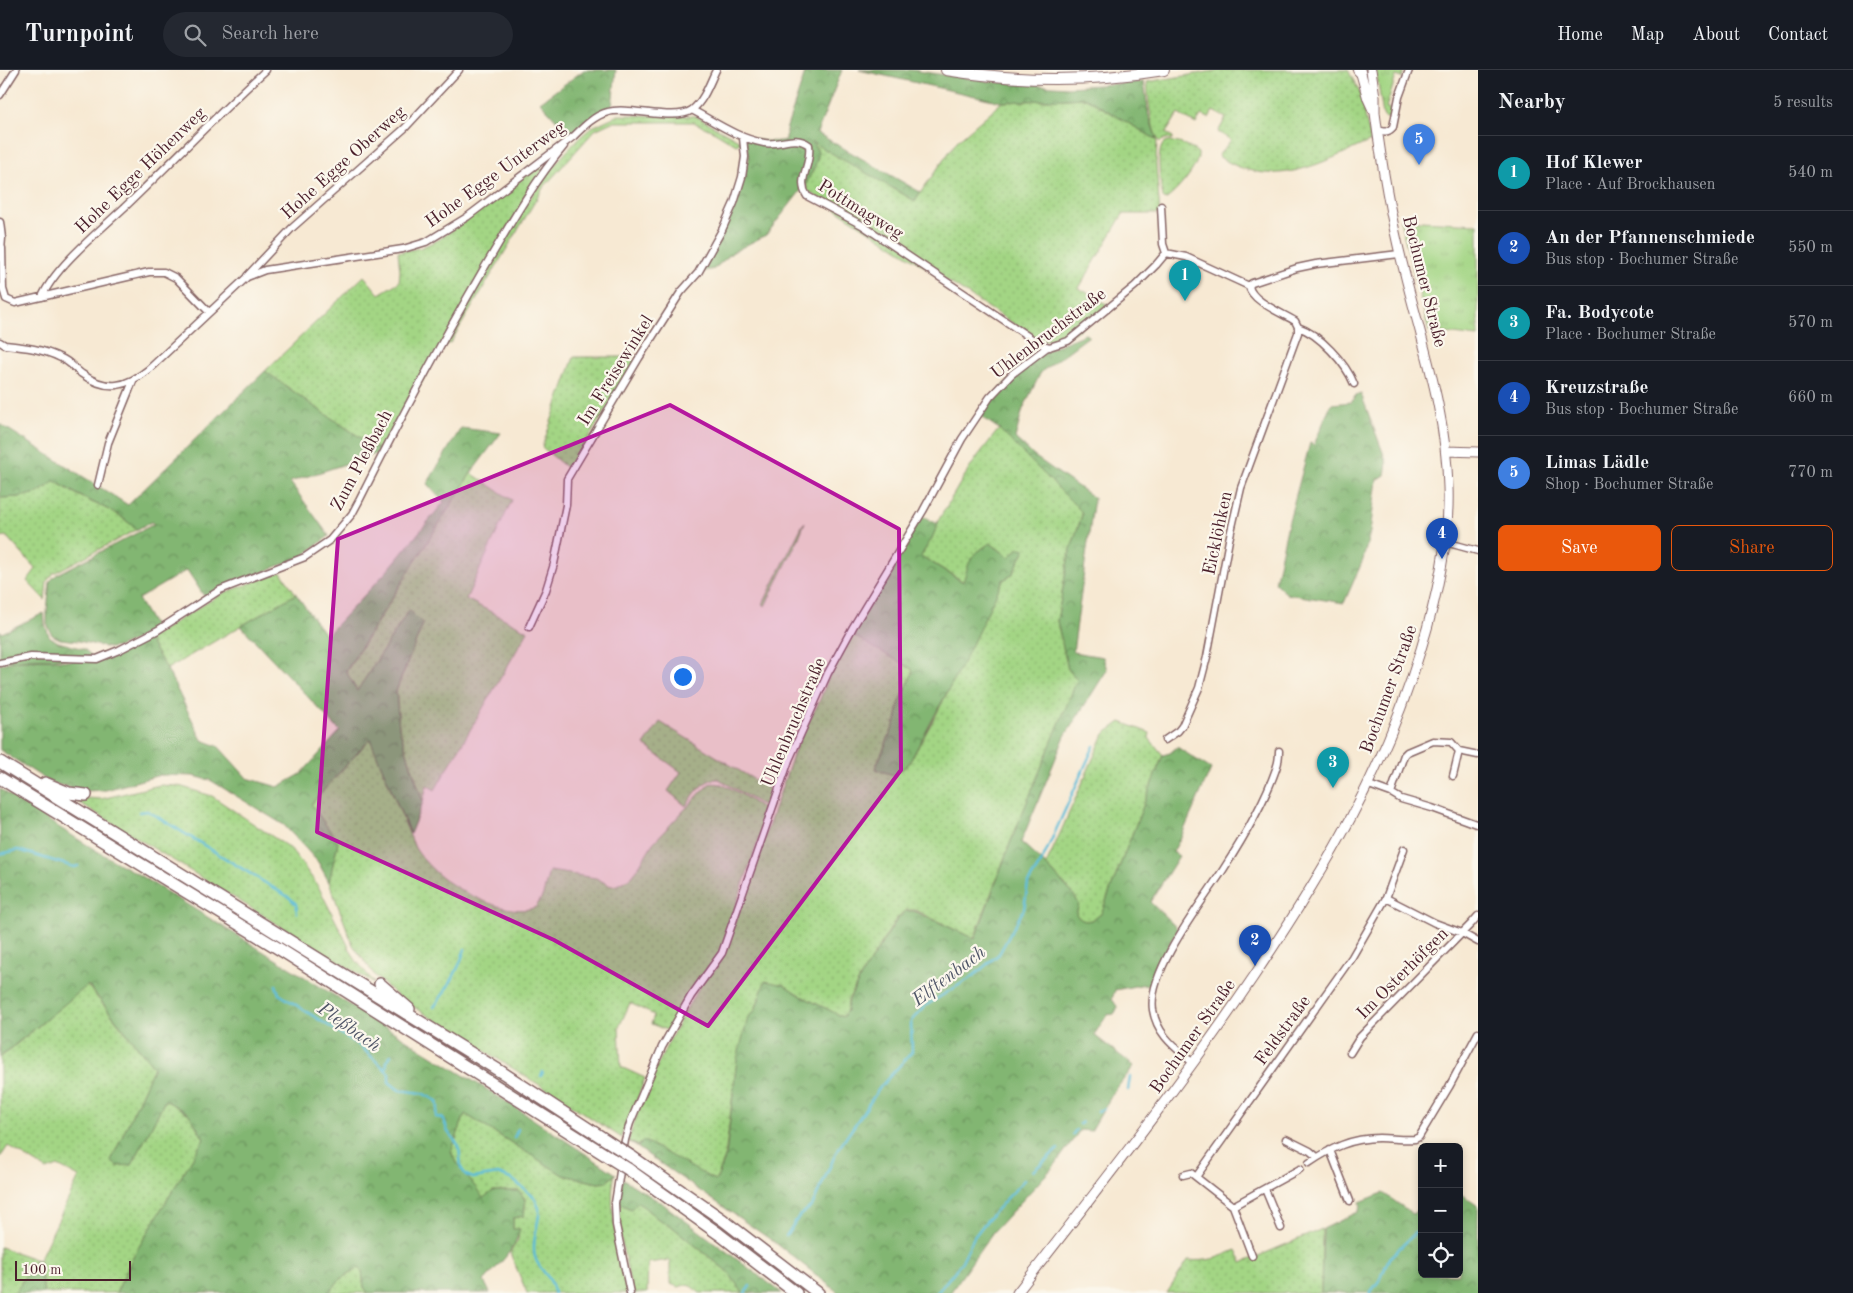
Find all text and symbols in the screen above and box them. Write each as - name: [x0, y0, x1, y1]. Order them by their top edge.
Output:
- search box: [163, 12, 513, 57]
- icon: search: [181, 21, 209, 49]
- text: Turnpoint: [25, 23, 133, 47]
- text: Search here: [221, 25, 319, 44]
- text: Home: [1557, 26, 1603, 44]
- text: Map: [1631, 26, 1664, 44]
- text: About: [1692, 26, 1740, 44]
- text: Contact: [1768, 26, 1828, 44]
- text: Nearby: [1498, 92, 1566, 113]
- text: 5 results: [1773, 95, 1833, 111]
- street label: Hohe Egge Oberweg: [278, 102, 409, 223]
- street label: Hohe Egge Höhenweg: [72, 104, 210, 237]
- street label: Hohe Egge Unterweg: [422, 118, 569, 232]
- pin: 5: [1403, 124, 1435, 165]
- text: Hof Klewer: [1545, 154, 1643, 173]
- text: 1: [1509, 165, 1519, 181]
- text: 540 m: [1788, 165, 1833, 181]
- street label: Pottmagweg: [815, 177, 907, 243]
- text: Place · Auf Brockhausen: [1545, 177, 1715, 193]
- street label: Bochumer Straße: [1399, 214, 1449, 349]
- text: An der Pfannenschmiede: [1545, 229, 1755, 248]
- text: 2: [1509, 240, 1519, 256]
- text: 550 m: [1788, 240, 1833, 256]
- text: Bus stop · Bochumer Straße: [1545, 252, 1738, 268]
- pin: 1: [1169, 260, 1201, 301]
- street label: Uhlenbruchstraße: [988, 285, 1109, 383]
- text: Fa. Bodycote: [1545, 304, 1654, 323]
- street label: Im Freisewinkel: [575, 312, 657, 429]
- text: 3: [1509, 315, 1519, 331]
- text: 570 m: [1788, 315, 1833, 331]
- text: Place · Bochumer Straße: [1545, 327, 1716, 343]
- text: Kreuzstraße: [1545, 379, 1649, 398]
- text: 4: [1509, 390, 1519, 406]
- text: 660 m: [1788, 390, 1833, 406]
- text: Bus stop · Bochumer Straße: [1545, 402, 1738, 418]
- street label: Zum Pleßbach: [328, 407, 396, 514]
- text: Limas Lädle: [1545, 454, 1649, 473]
- text: 5: [1509, 465, 1519, 481]
- text: 770 m: [1788, 465, 1833, 481]
- text: Shop · Bochumer Straße: [1545, 477, 1713, 493]
- street label: Eicklöhken: [1200, 489, 1236, 577]
- pin: 4: [1426, 518, 1458, 559]
- button: Save: [1498, 525, 1661, 571]
- button: Share: [1671, 525, 1833, 571]
- street label: Bochumer Straße: [1357, 623, 1420, 756]
- street label: Uhlenbruchstraße: [759, 655, 829, 790]
- your location: [670, 664, 696, 690]
- pin: 3: [1317, 747, 1349, 788]
- street label: Im Osterhöfgen: [1353, 924, 1452, 1023]
- pin: 2: [1239, 925, 1271, 966]
- water label: Elftenbach: [908, 943, 990, 1011]
- street label: Bochumer Straße: [1147, 976, 1239, 1097]
- street label: Feldstraße: [1252, 992, 1314, 1069]
- water label: Pleßbach: [313, 999, 384, 1057]
- map controls: [1418, 1143, 1463, 1278]
- button: +: [1418, 1143, 1463, 1188]
- button: −: [1418, 1188, 1463, 1233]
- button: locate: [1418, 1233, 1463, 1278]
- scale bar: [15, 1258, 131, 1281]
- text: 100 m: [22, 1263, 61, 1277]

